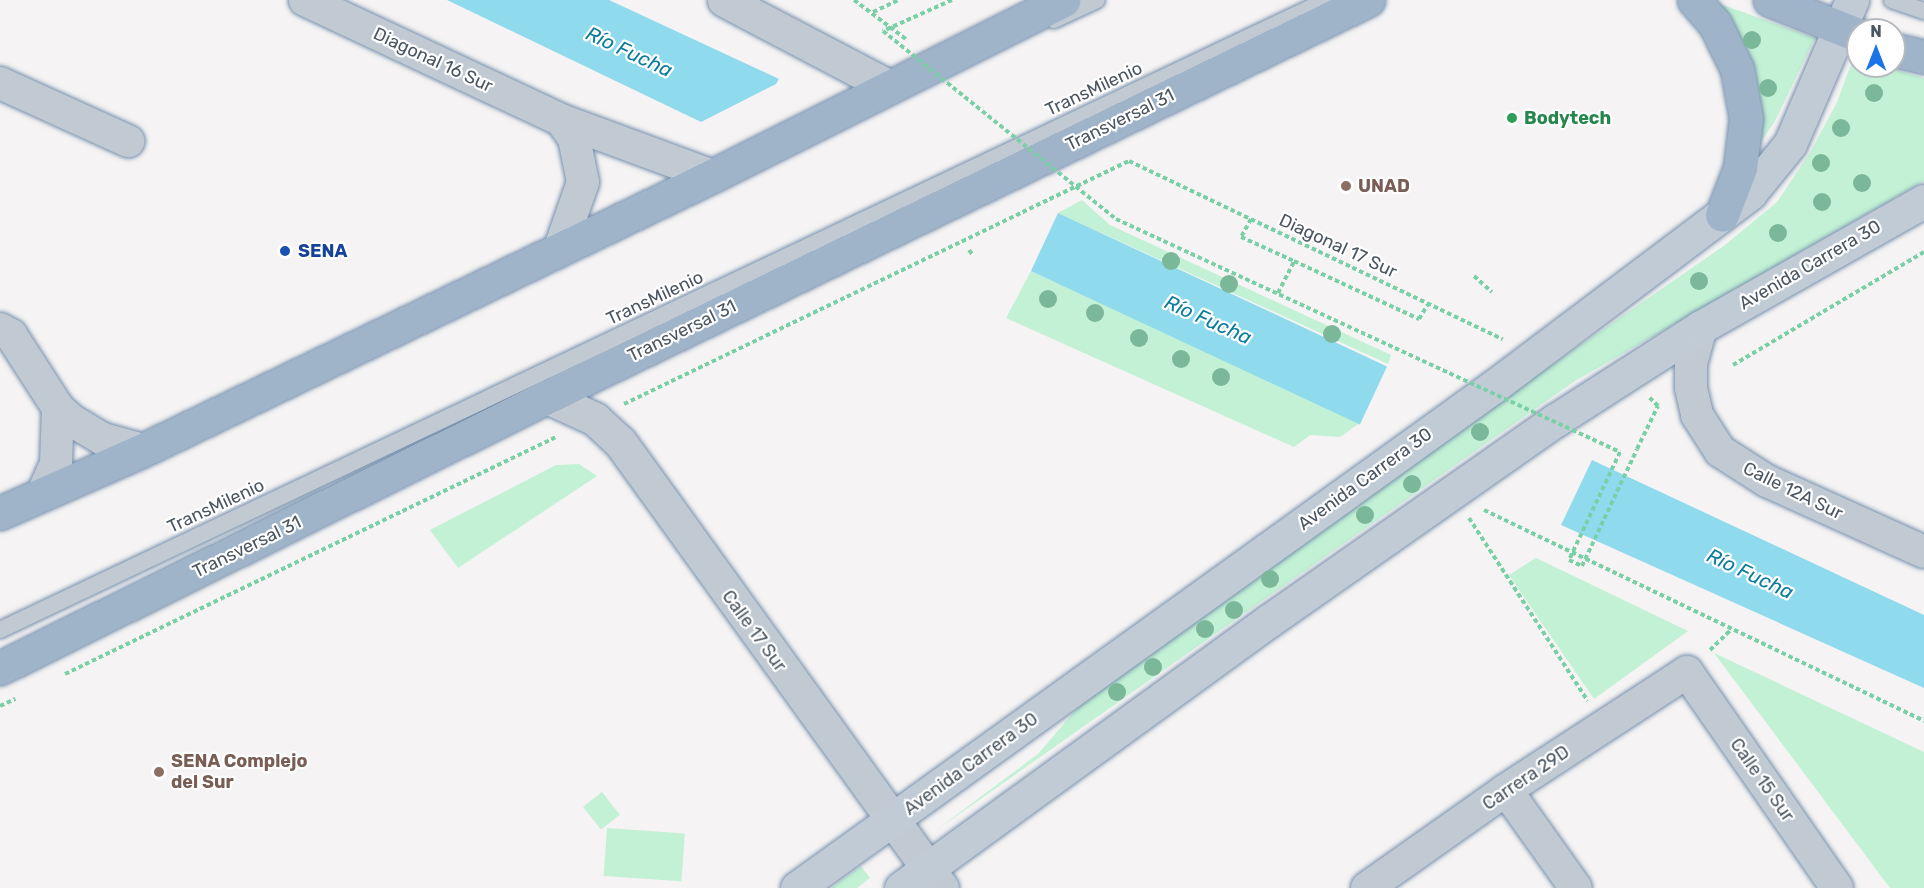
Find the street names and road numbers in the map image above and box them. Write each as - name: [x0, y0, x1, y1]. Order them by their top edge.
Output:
- street label: Diagonal 16 Sur: [370, 23, 496, 97]
- street label: TransMilenio: [1042, 57, 1146, 121]
- street label: Transversal 31: [1062, 84, 1178, 156]
- street label: Diagonal 17 Sur: [1276, 209, 1400, 283]
- street label: Avenida Carrera 30: [1735, 216, 1885, 314]
- street label: TransMilenio: [603, 266, 707, 330]
- street label: Transversal 31: [624, 295, 740, 367]
- street label: Avenida Carrera 30: [1294, 423, 1436, 535]
- street label: Calle 12A Sur: [1739, 457, 1847, 525]
- street label: TransMilenio: [164, 474, 268, 538]
- street label: Transversal 31: [189, 511, 305, 583]
- street label: Calle 17 Sur: [717, 586, 791, 676]
- street label: Avenida Carrera 30: [900, 708, 1042, 820]
- street label: Calle 15 Sur: [1725, 734, 1799, 826]
- street label: Carrera 29D: [1478, 741, 1574, 815]

